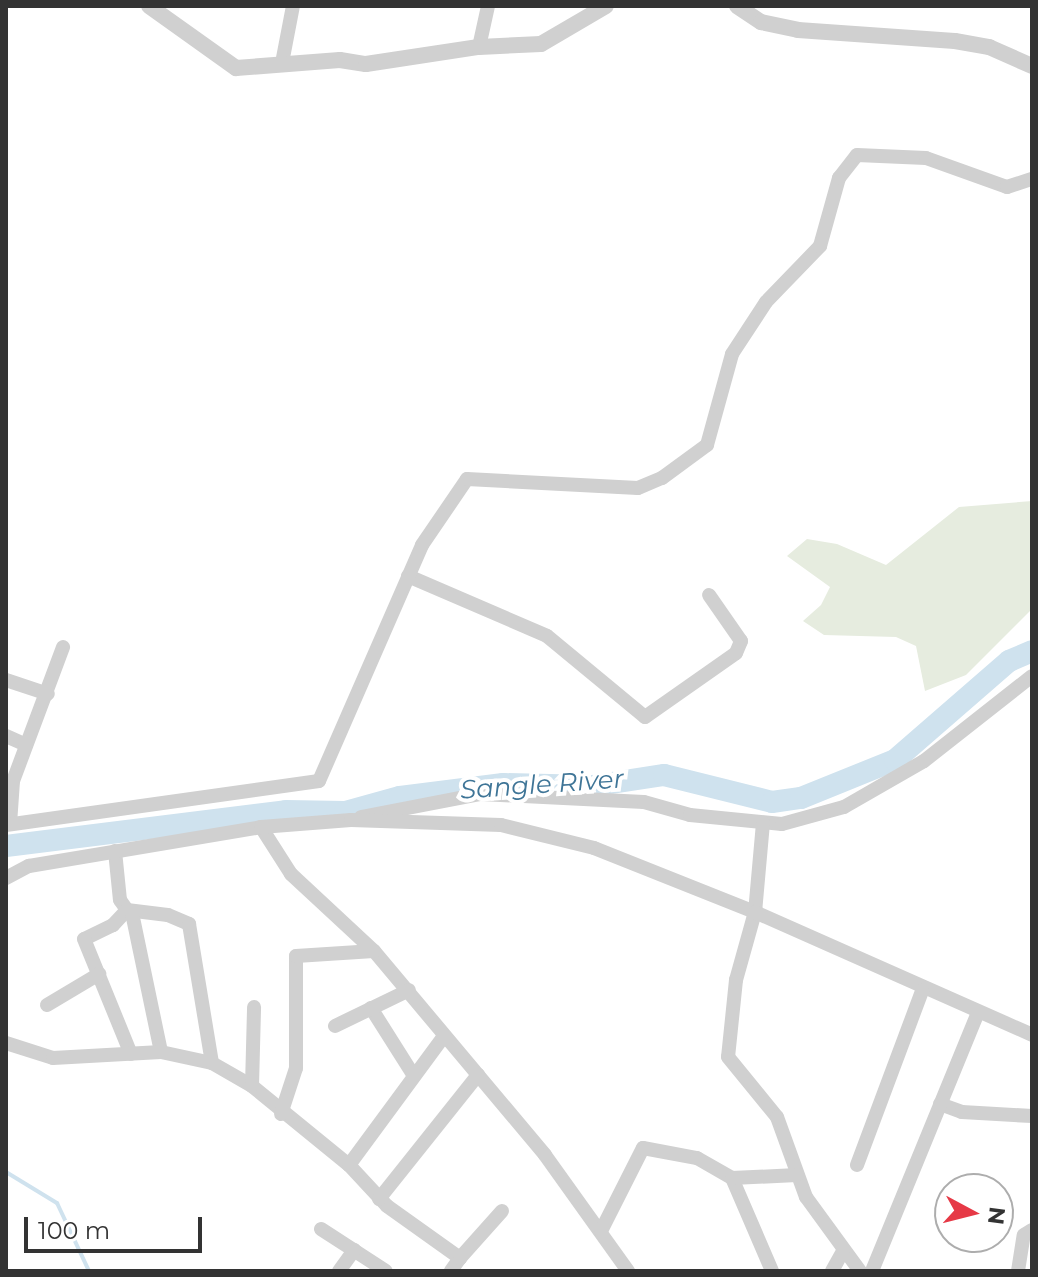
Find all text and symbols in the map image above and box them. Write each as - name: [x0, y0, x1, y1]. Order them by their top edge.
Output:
- water label: Sangle River: [459, 764, 625, 806]
- north arrow: [934, 1173, 1014, 1253]
- scale bar: [28, 1201, 206, 1251]
- text: N: [982, 1205, 1011, 1226]
- text: 100 m: [38, 1216, 110, 1245]

